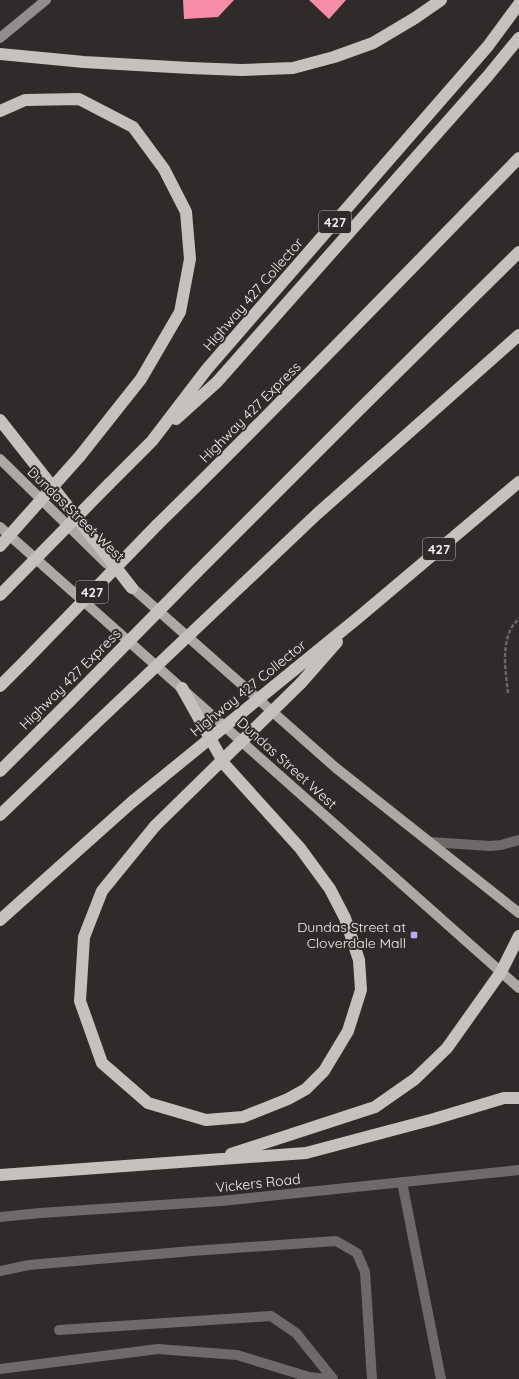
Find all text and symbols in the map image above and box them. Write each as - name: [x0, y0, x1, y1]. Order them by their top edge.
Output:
- road number: 427: [319, 211, 351, 233]
- street label: Highway 427 Collector: [199, 233, 307, 354]
- street label: Highway 427 Express: [196, 358, 304, 466]
- street label: Dundas Street West: [24, 463, 129, 565]
- road number: 427: [423, 538, 455, 560]
- road number: 427: [76, 581, 108, 603]
- street label: Highway 427 Express: [16, 625, 124, 733]
- street label: Highway 427 Collector: [186, 635, 310, 740]
- street label: Dundas Street West: [233, 713, 341, 813]
- place label: Dundas Street at Cloverdale Mall: [297, 918, 406, 952]
- marker: Dundas Street at Cloverdale Mall: [409, 930, 419, 940]
- street label: Vickers Road: [215, 1170, 301, 1196]

